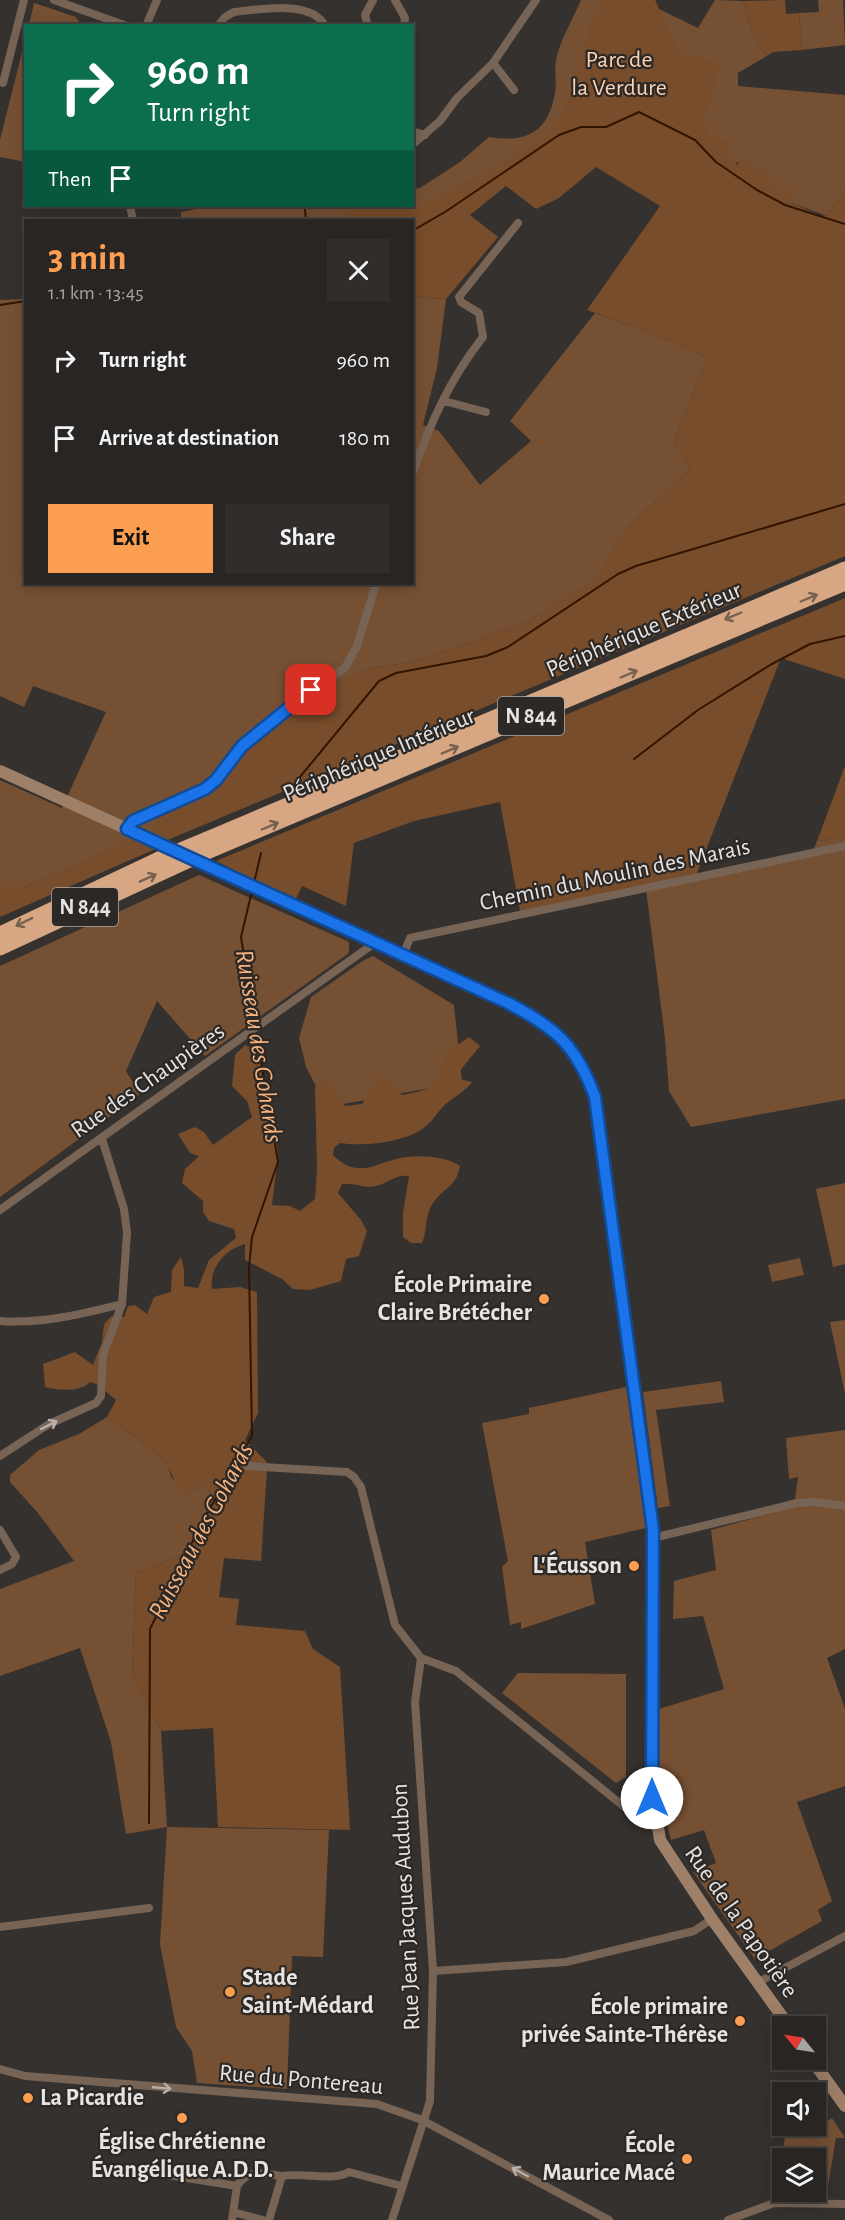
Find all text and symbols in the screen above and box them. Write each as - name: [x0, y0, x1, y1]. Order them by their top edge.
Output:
- icon: right: [48, 48, 126, 126]
- park label: Parc de la Verdure: [571, 48, 667, 100]
- text: 960 m: [147, 50, 250, 92]
- text: Turn right: [147, 99, 250, 126]
- icon: arrive: [104, 162, 137, 195]
- text: Then: [48, 168, 92, 190]
- button: close: [327, 239, 390, 302]
- text: 3 min: [48, 240, 126, 276]
- text: 1.1 km · 13:45: [48, 283, 144, 303]
- icon: right: [48, 344, 81, 377]
- text: Turn right: [99, 349, 186, 371]
- text: 960 m: [336, 349, 390, 371]
- icon: arrive: [48, 422, 81, 455]
- text: Arrive at destination: [99, 427, 279, 449]
- text: 180 m: [339, 427, 390, 449]
- button: Exit: [48, 504, 213, 573]
- button: Share: [225, 504, 390, 573]
- street label: Périphérique Extérieur: [543, 578, 745, 682]
- one-way arrow: [799, 592, 818, 603]
- one-way arrow: [724, 612, 742, 623]
- pin: [285, 664, 336, 715]
- one-way arrow: [620, 668, 638, 679]
- icon: arrive: [294, 673, 327, 706]
- road number: N 844: [498, 697, 564, 735]
- street label: Périphérique Intérieur: [279, 704, 479, 806]
- one-way arrow: [440, 744, 458, 755]
- one-way arrow: [260, 820, 279, 831]
- street label: Chemin du Moulin des Marais: [478, 835, 752, 915]
- one-way arrow: [138, 872, 156, 884]
- road number: N 844: [52, 888, 118, 926]
- one-way arrow: [16, 917, 34, 928]
- water label: Ruisseau des Gohards: [231, 948, 287, 1144]
- street label: Rue des Chaupières: [67, 1019, 229, 1143]
- place label: École Primaire Claire Brétécher: [378, 1269, 533, 1325]
- marker: École Primaire Claire Brétécher: [537, 1292, 551, 1306]
- one-way arrow: [40, 1418, 58, 1430]
- water label: Ruisseau des Gohards: [144, 1439, 258, 1623]
- place label: L'Écusson: [533, 1550, 622, 1578]
- marker: L'Écusson: [627, 1559, 641, 1573]
- position arrow: [620, 1766, 684, 1830]
- street label: Rue Jean Jacques Audubon: [388, 1783, 424, 2031]
- street label: Rue de la Papotière: [680, 1842, 802, 2002]
- place label: Stade Saint-Médard: [242, 1966, 374, 2018]
- marker: Stade Saint-Médard: [223, 1985, 237, 1999]
- place label: École primaire privée Sainte-Thérèse: [521, 1991, 728, 2047]
- marker: École primaire privée Sainte-Thérèse: [733, 2014, 747, 2028]
- north arrow: [772, 2016, 826, 2070]
- map controls: [772, 2016, 826, 2202]
- street label: Rue du Pontereau: [218, 2061, 384, 2099]
- button: sound: [772, 2082, 826, 2136]
- one-way arrow: [151, 2083, 171, 2094]
- place label: La Picardie: [40, 2086, 144, 2110]
- marker: La Picardie: [21, 2091, 35, 2105]
- marker: Église Chrétienne Évangélique A.D.D.: [175, 2111, 189, 2125]
- place label: Église Chrétienne Évangélique A.D.D.: [91, 2126, 273, 2182]
- place label: École Maurice Macé: [542, 2129, 675, 2185]
- button: layers: [772, 2148, 826, 2202]
- marker: École Maurice Macé: [680, 2152, 694, 2166]
- one-way arrow: [512, 2166, 530, 2177]

